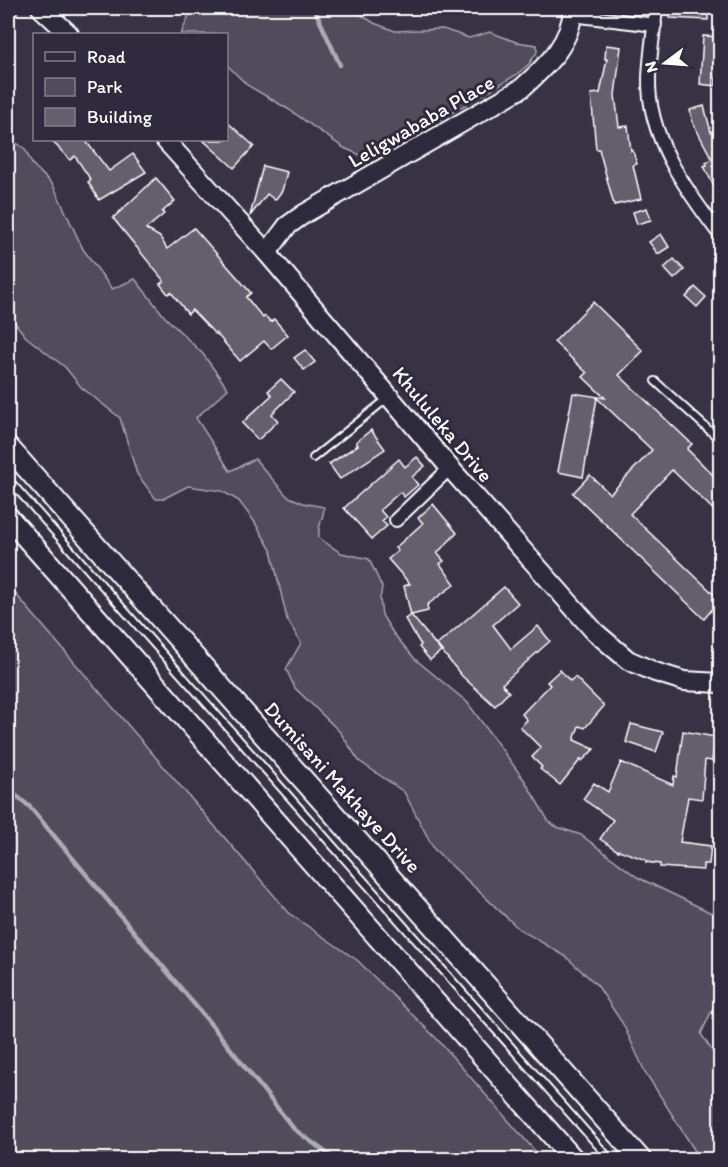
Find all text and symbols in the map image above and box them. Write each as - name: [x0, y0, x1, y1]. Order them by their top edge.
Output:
- legend: [33, 33, 228, 141]
- north arrow: [635, 33, 695, 93]
- text: Road: [87, 46, 126, 68]
- text: N: [640, 59, 662, 75]
- street label: Leligwababa Place: [344, 69, 498, 173]
- text: Park: [87, 76, 122, 98]
- text: Building: [87, 106, 153, 128]
- street label: Khululeka Drive: [387, 361, 499, 487]
- street label: Dumisani Makhaye Drive: [259, 696, 427, 878]

